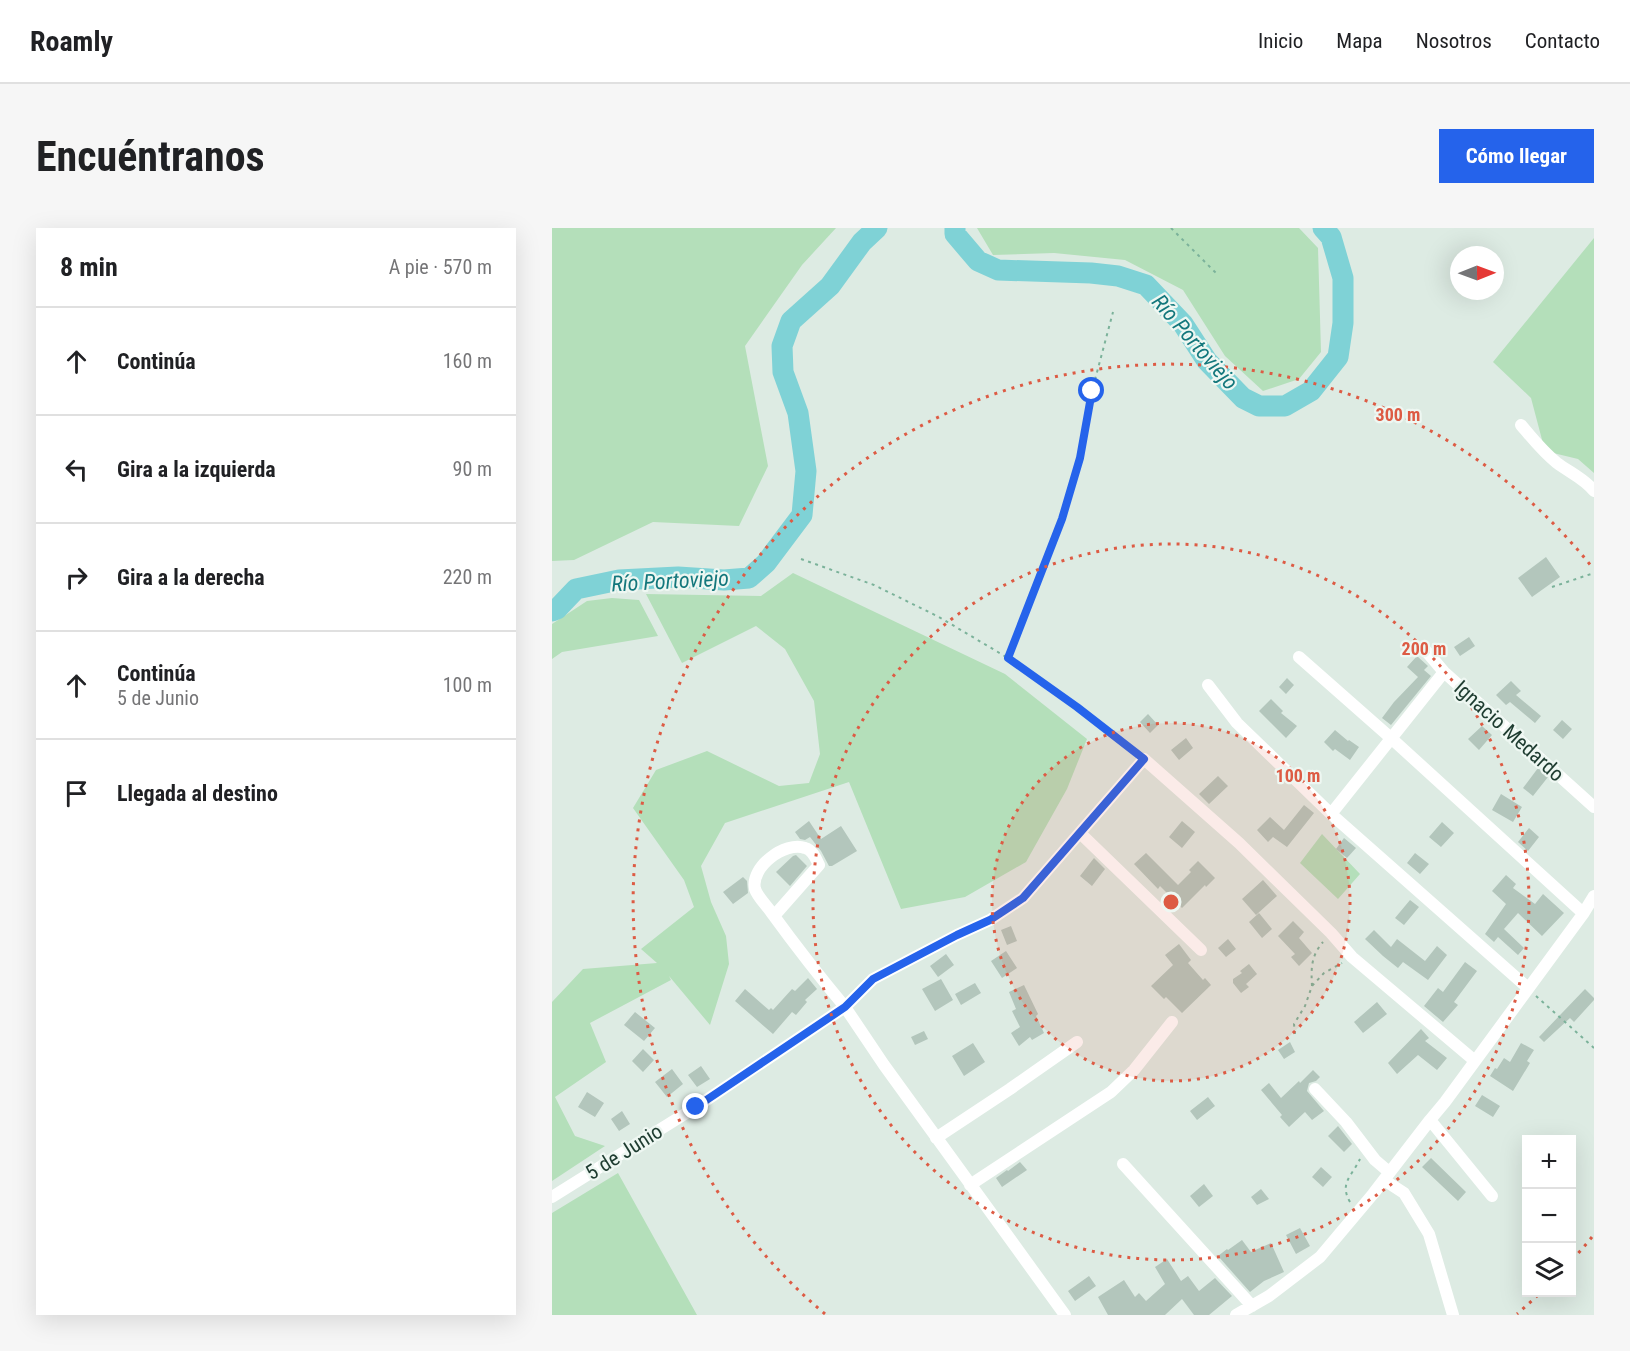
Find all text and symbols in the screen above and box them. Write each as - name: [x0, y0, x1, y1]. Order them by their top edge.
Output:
- text: Roamly: [30, 25, 113, 58]
- text: Inicio: [1258, 29, 1303, 53]
- text: Mapa: [1336, 29, 1383, 53]
- text: Nosotros: [1416, 29, 1492, 53]
- text: Contacto: [1525, 29, 1600, 53]
- button: Cómo llegar: [1439, 129, 1594, 183]
- text: Encuéntranos: [36, 132, 265, 181]
- north arrow: [1450, 246, 1504, 300]
- text: 8 min: [60, 252, 118, 282]
- text: A pie · 570 m: [389, 255, 492, 279]
- water label: Río Portoviejo: [1147, 289, 1243, 395]
- icon: ahead: [60, 345, 93, 378]
- text: Continúa: [117, 349, 196, 374]
- text: 160 m: [443, 349, 492, 373]
- route start: [1078, 377, 1104, 403]
- text: 300 m: [1376, 404, 1420, 425]
- icon: left: [60, 453, 93, 486]
- text: Gira a la izquierda: [117, 457, 276, 482]
- text: 90 m: [453, 457, 492, 481]
- icon: right: [60, 561, 93, 594]
- text: Gira a la derecha: [117, 565, 265, 590]
- text: 220 m: [443, 565, 492, 589]
- water label: Río Portoviejo: [611, 565, 729, 597]
- text: 200 m: [1402, 638, 1446, 659]
- text: Continúa: [117, 661, 196, 686]
- icon: ahead: [60, 669, 93, 702]
- text: 100 m: [443, 673, 492, 697]
- street label: Ignacio Medardo: [1449, 676, 1569, 786]
- text: 5 de Junio: [117, 686, 199, 710]
- text: 100 m: [1276, 765, 1320, 786]
- icon: arrive: [60, 777, 93, 810]
- text: Llegada al destino: [117, 781, 278, 806]
- centre of rings: [1161, 892, 1181, 912]
- route end: [682, 1093, 708, 1119]
- street label: 5 de Junio: [581, 1119, 667, 1185]
- map controls: [1522, 1135, 1576, 1297]
- button: +: [1522, 1135, 1576, 1189]
- button: −: [1522, 1189, 1576, 1243]
- button: layers: [1522, 1243, 1576, 1297]

